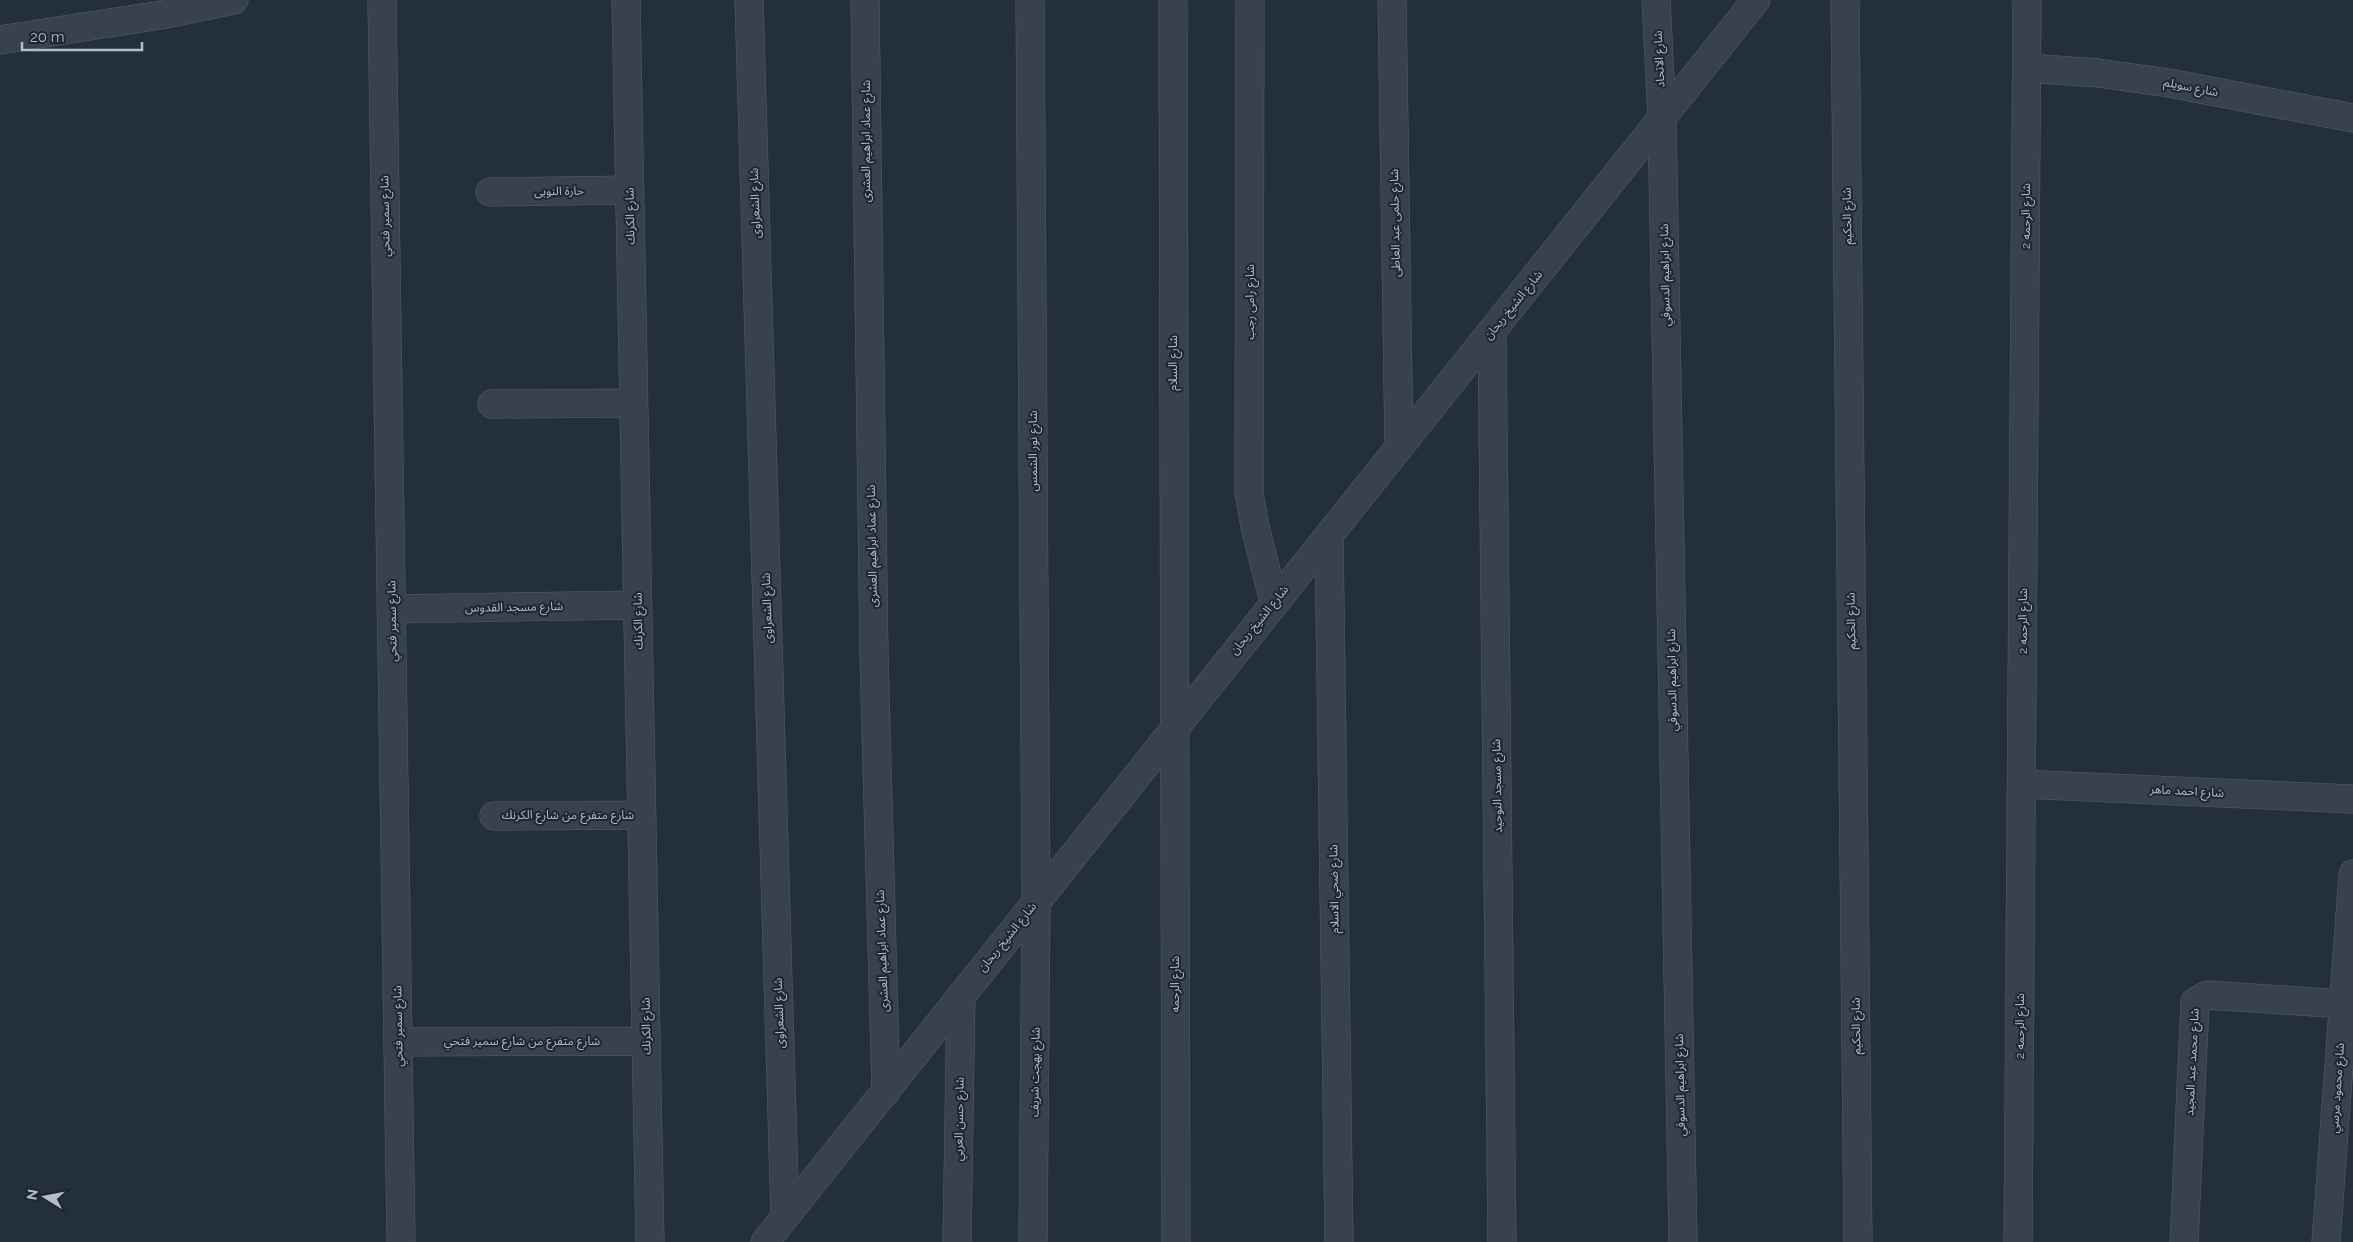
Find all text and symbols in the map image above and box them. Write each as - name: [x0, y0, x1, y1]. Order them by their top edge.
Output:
- scale bar: [22, 20, 142, 52]
- text: 20 m: [30, 28, 65, 46]
- street label: شارع الاتحاد: [1651, 30, 1669, 88]
- street label: شارع سويلم: [2162, 75, 2220, 101]
- street label: شارع عماد ابراهيم العشرى: [859, 80, 875, 202]
- street label: شارع الشعراوى: [747, 167, 765, 239]
- street label: شارع حلمى عبد العاطى: [1387, 169, 1405, 277]
- street label: شارع سمير فتحي: [377, 175, 395, 257]
- street label: شارع الرحمه 2: [2019, 183, 2035, 249]
- street label: حارة النوبى: [534, 184, 584, 198]
- street label: شارع الكرنك: [623, 187, 639, 245]
- street label: شارع الحكيم: [1840, 187, 1856, 245]
- street label: شارع ابراهيم الدسوقي: [1657, 224, 1676, 326]
- street label: شارع رامى رجب: [1243, 264, 1259, 340]
- street label: شارع الشيخ ريحان: [1481, 268, 1547, 344]
- street label: شارع السلام: [1166, 335, 1182, 391]
- street label: شارع نور الشمس: [1026, 410, 1042, 492]
- street label: شارع عماد ابراهيم العشرى: [864, 485, 882, 607]
- street label: شارع الشعراوى: [759, 572, 777, 644]
- street label: شارع سمير فتحي: [384, 580, 402, 662]
- street label: شارع الشيخ ريحان: [1227, 583, 1293, 659]
- street label: شارع الرحمه 2: [2016, 588, 2032, 654]
- street label: شارع الكرنك: [631, 592, 647, 650]
- street label: شارع الحكيم: [1844, 592, 1860, 650]
- street label: شارع مسجد القدوس: [465, 599, 563, 617]
- street label: شارع ابراهيم الدسوقي: [1664, 629, 1683, 731]
- street label: شارع مسجد التوحيد: [1489, 739, 1507, 833]
- street label: شارع احمد ماهر: [2148, 782, 2224, 802]
- street label: شارع متفرع من شارع الكرنك: [502, 808, 634, 824]
- street label: شارع ضحي الاسلام: [1326, 844, 1345, 934]
- street label: شارع عماد ابراهيم العشرى: [873, 889, 893, 1012]
- street label: شارع الشيخ ريحان: [975, 900, 1041, 976]
- street label: شارع الرحمه: [1168, 956, 1184, 1012]
- street label: شارع الشعراوى: [771, 977, 789, 1049]
- street label: شارع سمير فتحي: [390, 985, 408, 1067]
- street label: شارع الرحمه 2: [2013, 993, 2029, 1059]
- street label: شارع الكرنك: [639, 997, 655, 1055]
- street label: شارع الحكيم: [1849, 997, 1865, 1055]
- street label: شارع محمد عبد المجيد: [2182, 1008, 2204, 1116]
- street label: شارع بهجت شريف: [1027, 1027, 1045, 1117]
- street label: شارع متفرع من شارع سمير فتحي: [444, 1034, 600, 1051]
- street label: شارع ابراهيم الدسوقي: [1672, 1034, 1691, 1136]
- street label: شارع محمود مرسي: [2327, 1042, 2350, 1134]
- street label: شارع حسن العربي: [951, 1077, 970, 1161]
- north arrow: [20, 1172, 70, 1222]
- text: N: [23, 1188, 41, 1201]

